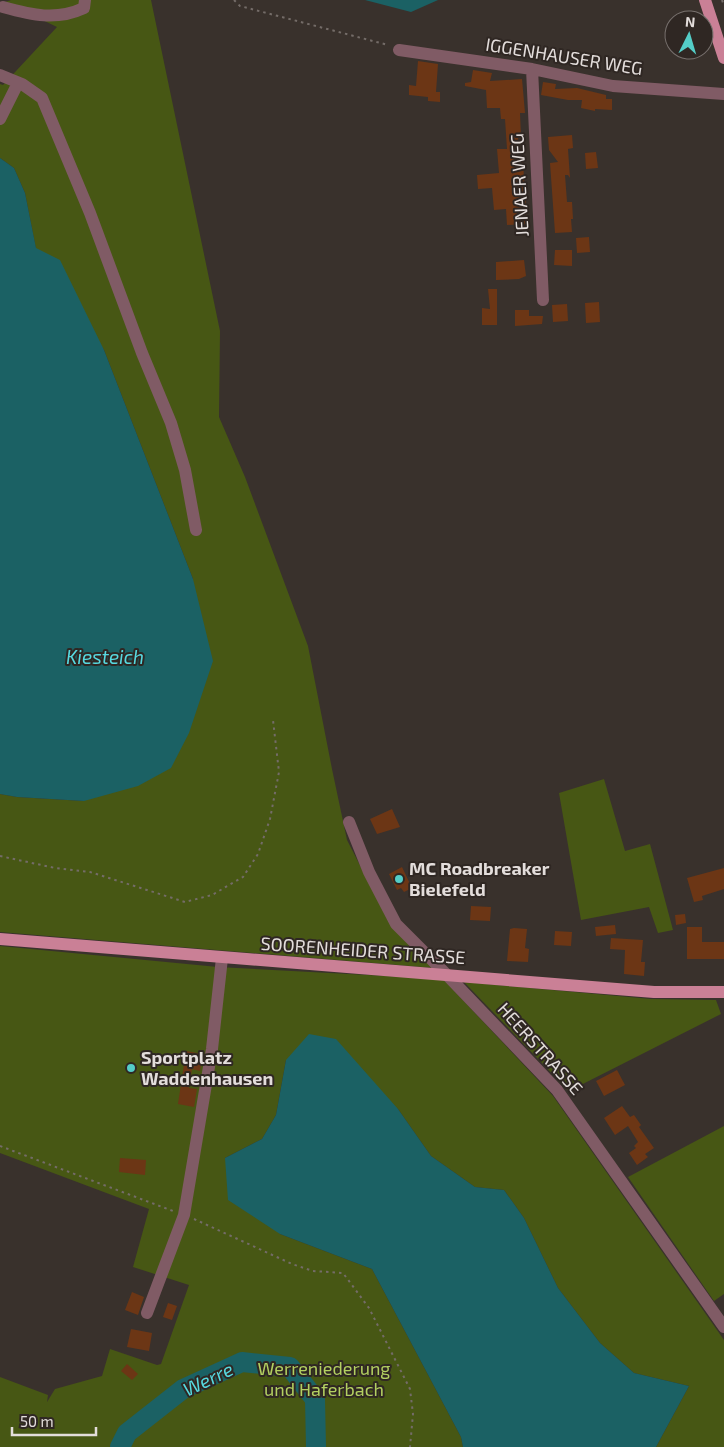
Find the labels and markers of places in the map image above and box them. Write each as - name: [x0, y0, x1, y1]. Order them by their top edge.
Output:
- place label: MC Roadbreaker Bielefeld: [409, 857, 550, 900]
- marker: MC Roadbreaker Bielefeld: [393, 873, 405, 885]
- place label: Sportplatz Waddenhausen: [141, 1046, 273, 1089]
- marker: Sportplatz Waddenhausen: [125, 1062, 137, 1074]

